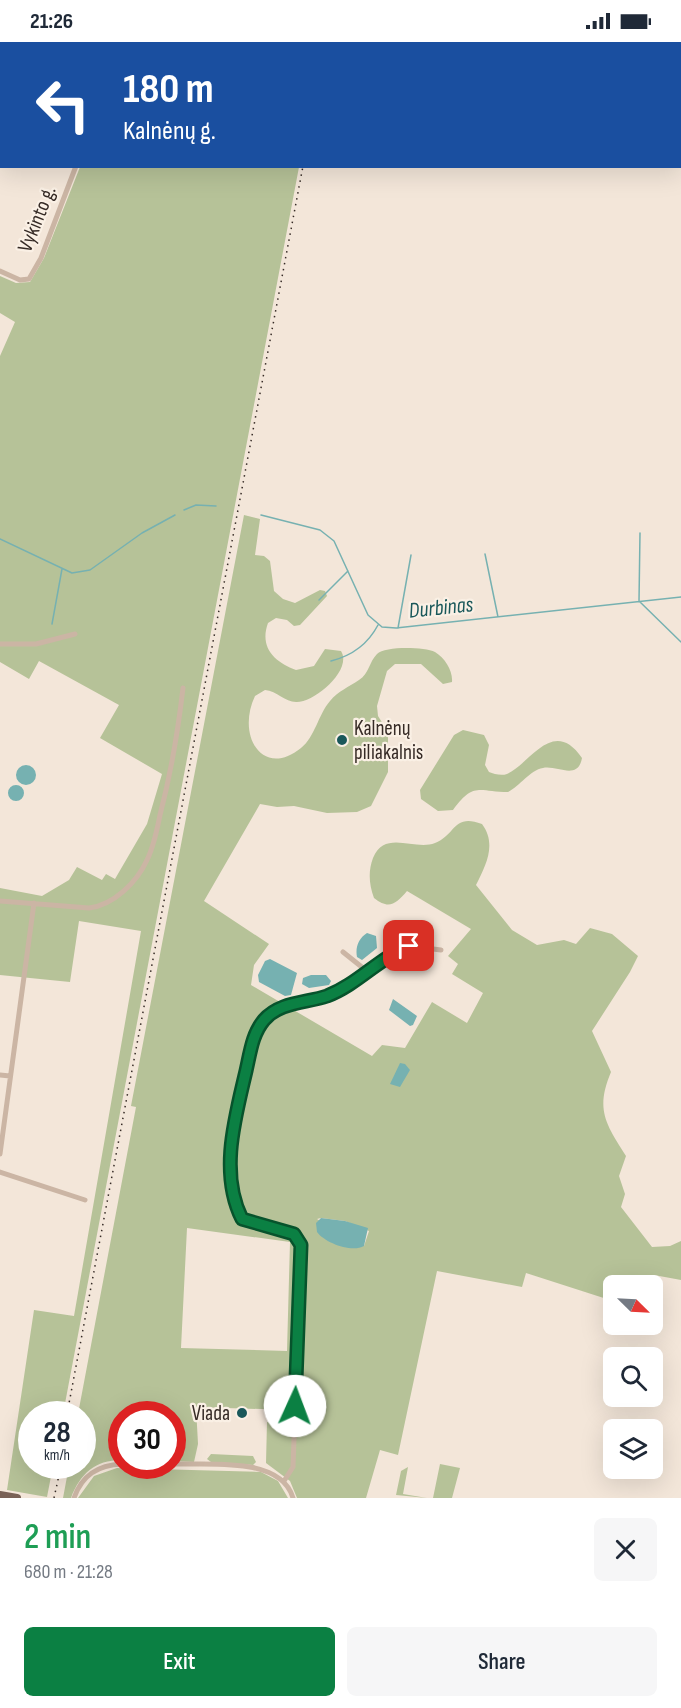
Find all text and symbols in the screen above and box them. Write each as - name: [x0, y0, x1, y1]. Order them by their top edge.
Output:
- text: 21:26: [30, 8, 73, 35]
- text: 180 m: [123, 64, 214, 115]
- icon: left: [24, 66, 102, 144]
- text: Kalnėnų g.: [123, 115, 216, 147]
- street label: Vykinto g.: [12, 182, 62, 256]
- water label: Durbinas: [407, 591, 475, 625]
- place label: Kalnėnų piliakalnis: [354, 716, 423, 765]
- marker: Kalnėnų piliakalnis: [335, 733, 349, 747]
- pin: [383, 920, 434, 971]
- icon: arrive: [392, 929, 425, 962]
- north arrow: [603, 1275, 663, 1335]
- map controls: [603, 1275, 663, 1479]
- button: search: [603, 1347, 663, 1407]
- position arrow: [263, 1374, 327, 1438]
- speed limit sign: 30: [108, 1401, 186, 1479]
- place label: Viada: [192, 1401, 230, 1426]
- marker: Viada: [235, 1406, 249, 1420]
- text: 28: [43, 1415, 71, 1451]
- button: layers: [603, 1419, 663, 1479]
- text: km/h: [44, 1446, 70, 1465]
- text: 2 min: [24, 1516, 91, 1559]
- button: close: [594, 1518, 657, 1581]
- text: 680 m · 21:28: [24, 1560, 113, 1584]
- button: Exit: [24, 1627, 335, 1696]
- button: Share: [347, 1627, 657, 1696]

